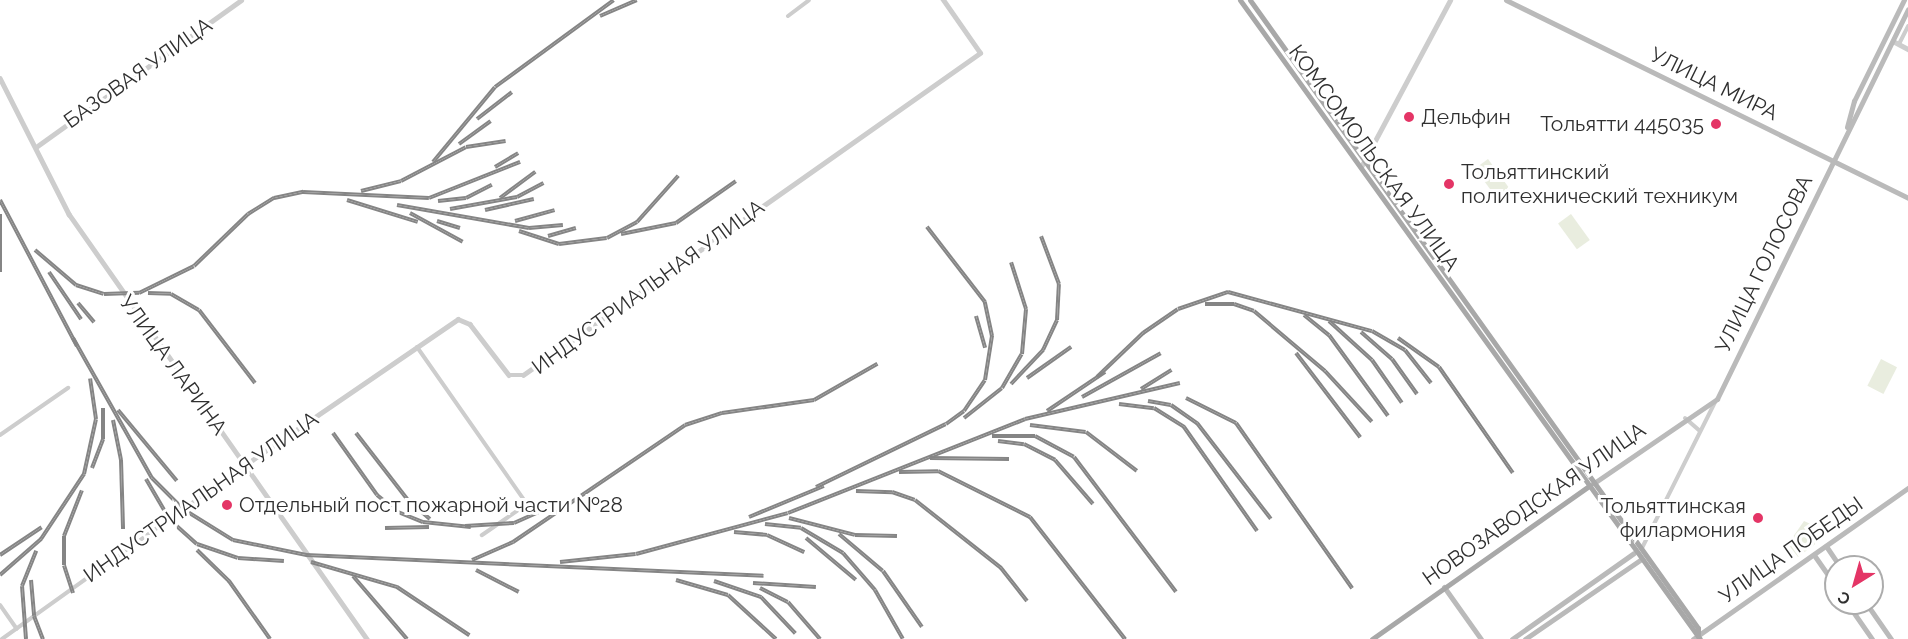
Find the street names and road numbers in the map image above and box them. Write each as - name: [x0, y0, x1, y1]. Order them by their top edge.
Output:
- street label: БАЗОВАЯ УЛИЦА: [59, 12, 217, 134]
- street label: КОМСОМОЛЬСКАЯ УЛИЦА: [1283, 40, 1465, 276]
- street label: УЛИЦА МИРА: [1646, 42, 1782, 126]
- street label: УЛИЦА ГОЛОСОВА: [1710, 171, 1818, 357]
- street label: ИНДУСТРИАЛЬНАЯ УЛИЦА: [527, 194, 769, 380]
- street label: УЛИЦА ЛАРИНА: [114, 290, 232, 440]
- street label: ИНДУСТРИАЛЬНАЯ УЛИЦА: [79, 406, 323, 588]
- street label: НОВОЗАВОДСКАЯ УЛИЦА: [1418, 417, 1650, 591]
- street label: УЛИЦА ПОБЕДЫ: [1714, 491, 1868, 609]

